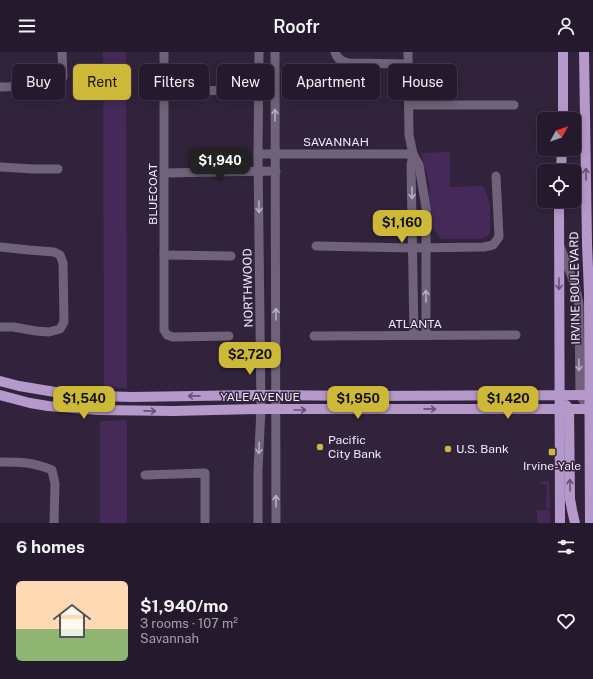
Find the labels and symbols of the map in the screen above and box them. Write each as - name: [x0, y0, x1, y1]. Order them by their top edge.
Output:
- one-way arrow: [271, 109, 279, 122]
- north arrow: [537, 112, 581, 156]
- street label: SAVANNAH: [303, 135, 369, 149]
- pin: $1,940: [187, 148, 253, 182]
- street label: BLUECOAT: [146, 163, 160, 225]
- one-way arrow: [582, 168, 590, 181]
- one-way arrow: [408, 186, 416, 199]
- one-way arrow: [255, 200, 263, 213]
- pin: $1,160: [369, 210, 435, 244]
- street label: IRVINE BOULEVARD: [567, 231, 583, 345]
- street label: NORTHWOOD: [240, 248, 256, 328]
- one-way arrow: [555, 277, 563, 290]
- one-way arrow: [422, 290, 430, 303]
- one-way arrow: [272, 308, 280, 321]
- street label: ATLANTA: [388, 317, 442, 331]
- pin: $2,720: [217, 342, 283, 376]
- one-way arrow: [575, 358, 583, 371]
- pin: $1,540: [51, 386, 117, 420]
- pin: $1,950: [325, 386, 391, 420]
- pin: $1,420: [475, 386, 541, 420]
- street label: YALE AVENUE: [220, 390, 300, 404]
- one-way arrow: [188, 392, 201, 400]
- one-way arrow: [423, 405, 436, 413]
- one-way arrow: [293, 406, 306, 414]
- one-way arrow: [143, 407, 156, 415]
- place label: Pacific City Bank: [328, 433, 382, 461]
- one-way arrow: [256, 441, 263, 454]
- marker: Pacific City Bank: [315, 442, 325, 452]
- place label: U.S. Bank: [456, 442, 509, 456]
- marker: U.S. Bank: [443, 444, 453, 454]
- marker: Irvine-Yale: [547, 447, 557, 457]
- place label: Irvine-Yale: [523, 459, 581, 473]
- one-way arrow: [566, 479, 574, 492]
- one-way arrow: [272, 495, 280, 508]

